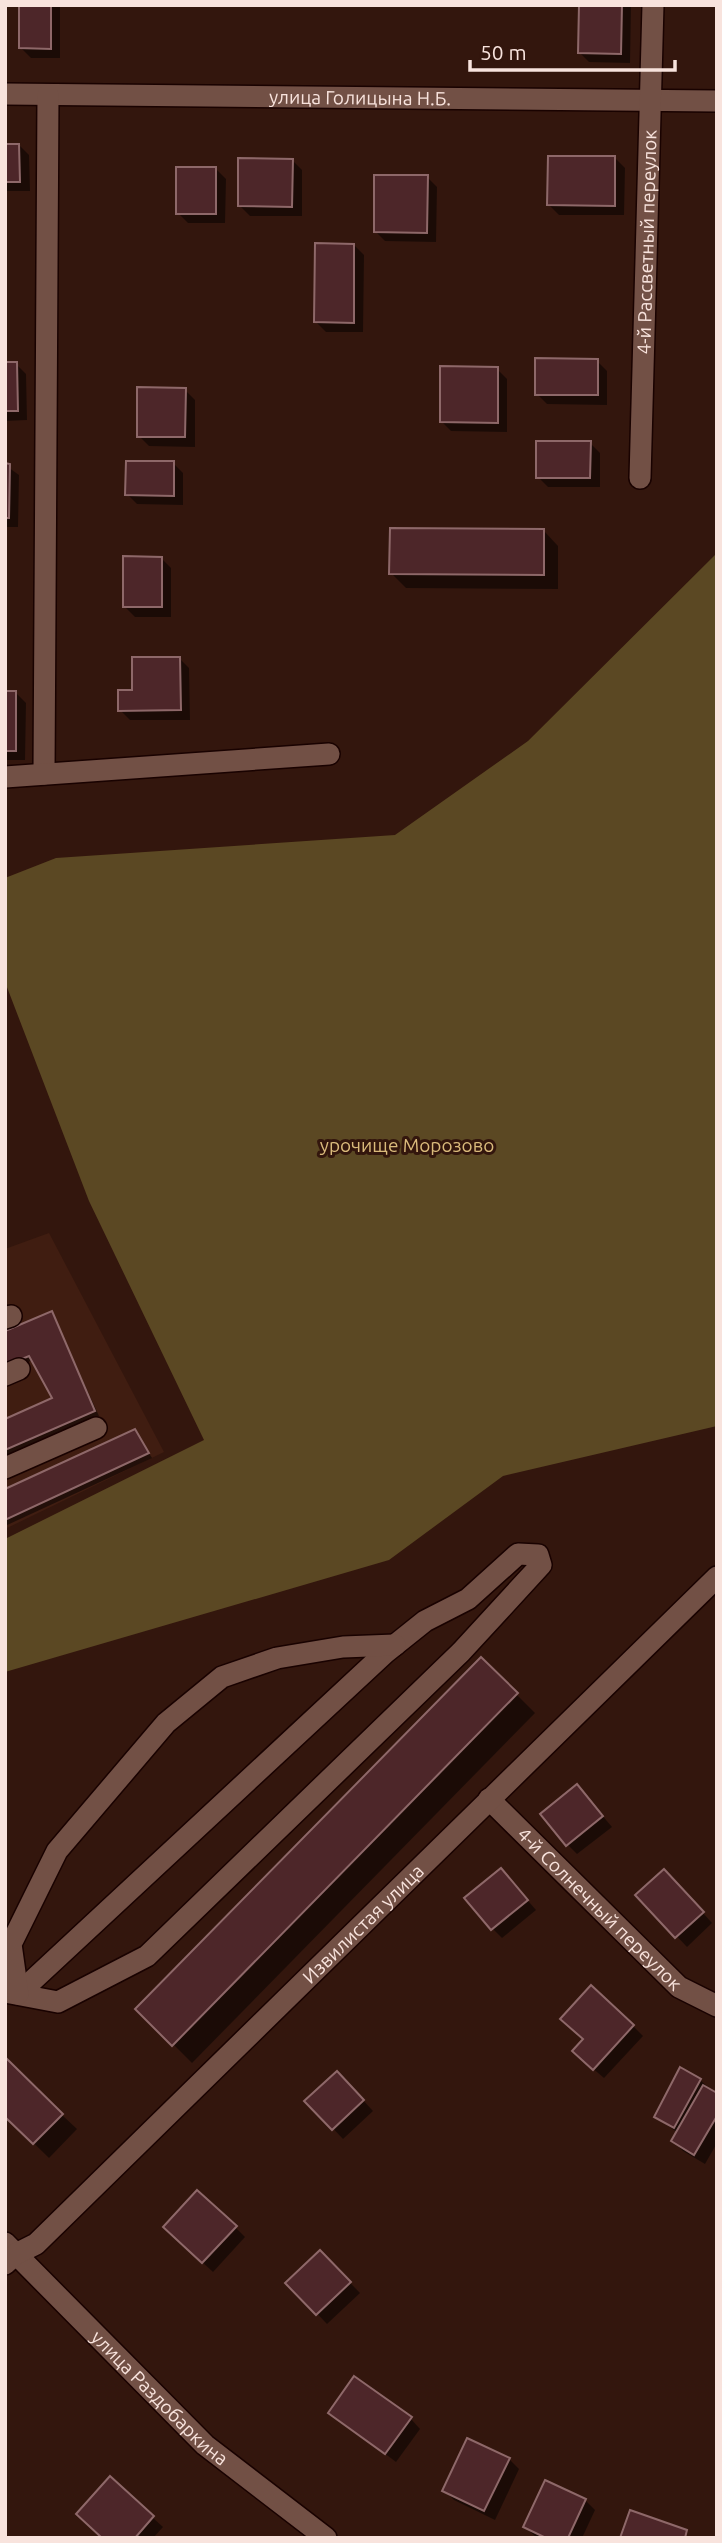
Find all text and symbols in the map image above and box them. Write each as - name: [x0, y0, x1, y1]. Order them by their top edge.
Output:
- scale bar: [470, 28, 675, 72]
- text: 50 m: [480, 40, 527, 64]
- street label: улица Голицына Н.Б.: [269, 86, 451, 109]
- street label: 4-й Рассветный переулок: [632, 129, 661, 355]
- park label: урочище Морозово: [320, 1134, 494, 1156]
- street label: 4-й Солнечный переулок: [513, 1823, 687, 1995]
- street label: Извилистая улица: [298, 1860, 428, 1988]
- street label: улица Раздобаркина: [87, 2326, 232, 2470]

